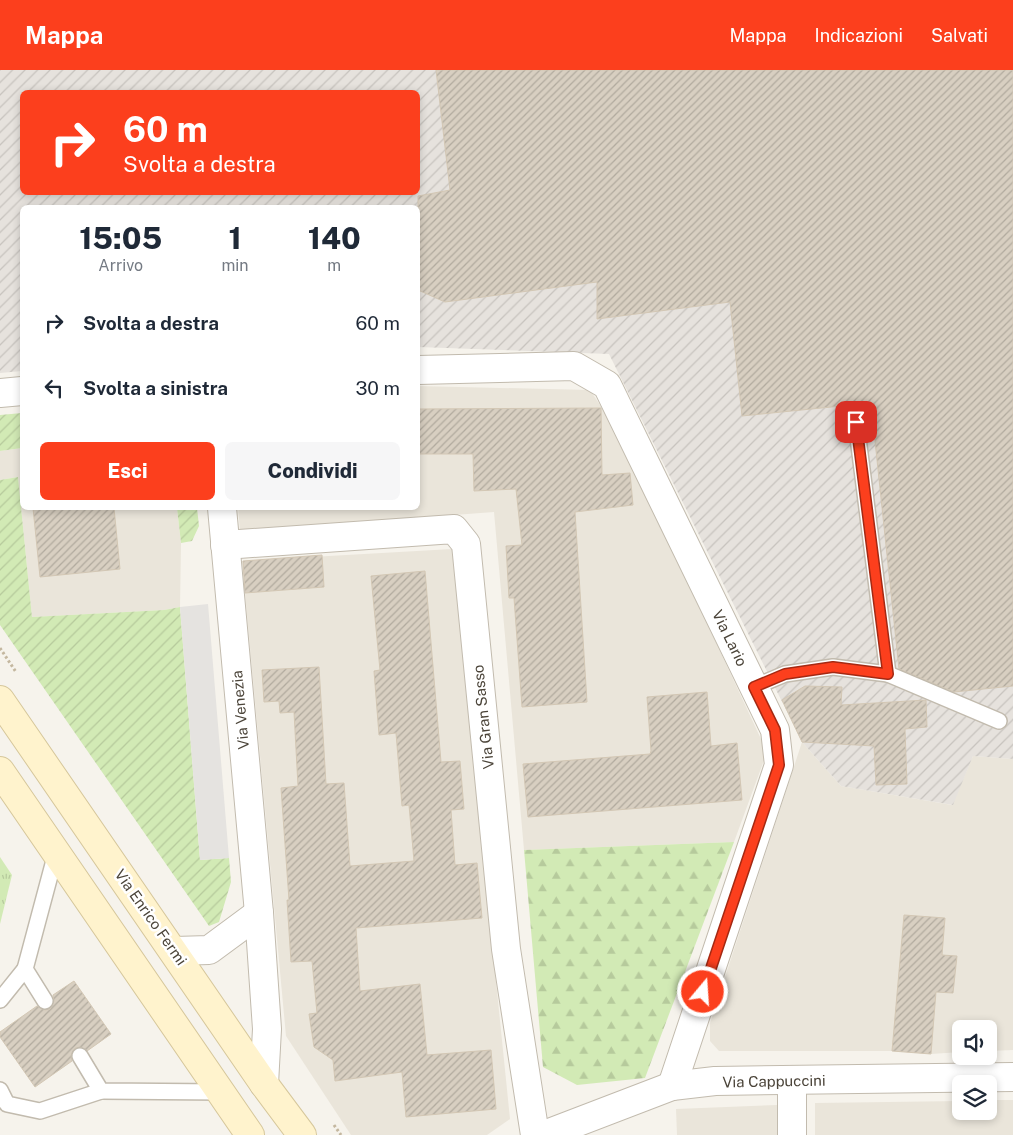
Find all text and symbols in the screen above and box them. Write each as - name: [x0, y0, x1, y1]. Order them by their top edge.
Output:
- text: Mappa: [25, 21, 103, 49]
- text: Mappa: [729, 25, 787, 46]
- text: Indicazioni: [815, 25, 903, 46]
- text: Salvati: [931, 25, 988, 46]
- text: 60 m: [123, 109, 208, 150]
- icon: right: [40, 110, 105, 175]
- text: Svolta a destra: [123, 151, 276, 177]
- text: 15:05: [79, 220, 162, 256]
- text: 1: [228, 220, 242, 256]
- text: 140: [308, 220, 361, 256]
- text: Arrivo: [98, 256, 143, 275]
- text: min: [221, 256, 249, 275]
- text: m: [327, 256, 341, 275]
- icon: right: [40, 309, 68, 337]
- text: Svolta a destra: [83, 312, 219, 334]
- text: 60 m: [356, 312, 400, 334]
- icon: left: [40, 374, 68, 402]
- text: Svolta a sinistra: [83, 377, 228, 399]
- text: 30 m: [355, 377, 400, 399]
- pin: [835, 401, 877, 443]
- icon: arrive: [842, 408, 870, 436]
- button: Esci: [40, 442, 215, 500]
- button: Condividi: [225, 442, 400, 500]
- street label: Via Lario: [709, 607, 751, 669]
- street label: Via Gran Sasso: [469, 664, 497, 770]
- street label: Via Venezia: [228, 670, 252, 750]
- street label: Via Enrico Fermi: [112, 866, 190, 968]
- position arrow: [676, 965, 728, 1017]
- map controls: [952, 1020, 997, 1120]
- button: sound: [952, 1020, 997, 1065]
- street label: Via Cappuccini: [722, 1072, 826, 1090]
- button: layers: [952, 1075, 997, 1120]

